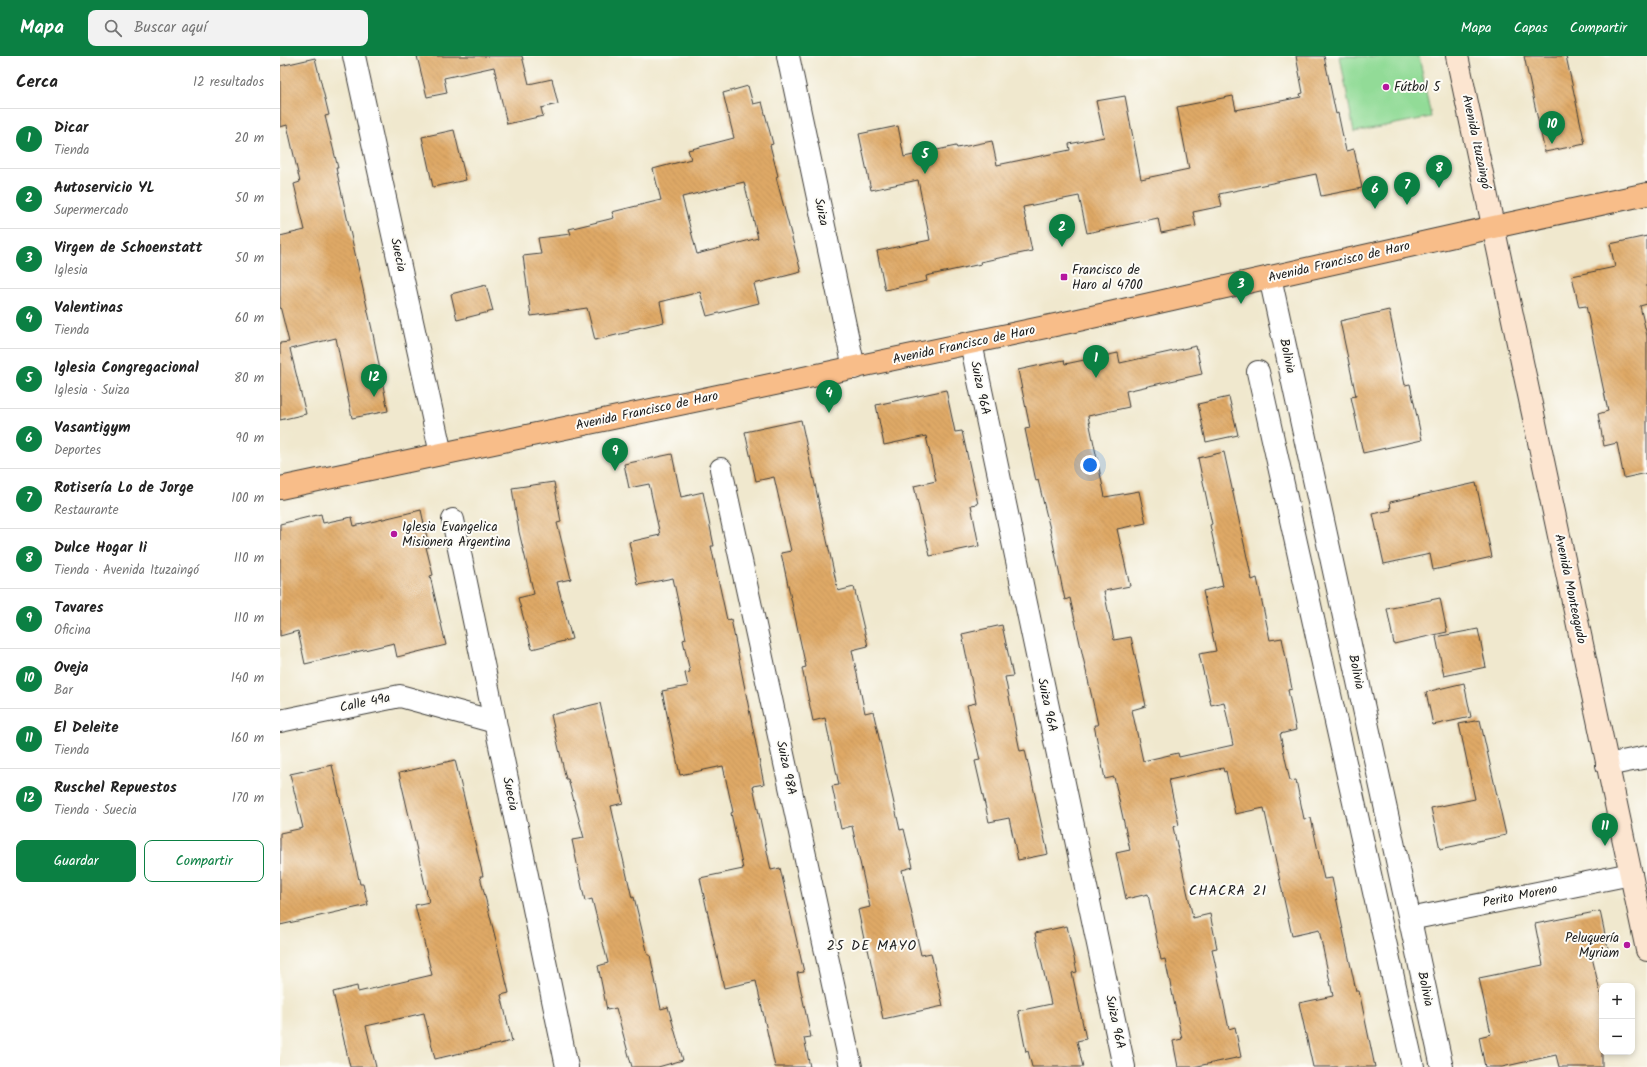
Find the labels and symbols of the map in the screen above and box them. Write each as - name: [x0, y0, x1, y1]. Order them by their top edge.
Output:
- place label: Fútbol 5: [1394, 77, 1441, 98]
- marker: Fútbol 5: [1381, 82, 1391, 92]
- street label: Avenida Ituzaingó: [1456, 93, 1497, 192]
- pin: 10: [1539, 111, 1565, 144]
- pin: 5: [912, 141, 938, 174]
- pin: 8: [1426, 155, 1452, 188]
- pin: 7: [1394, 172, 1420, 205]
- pin: 6: [1362, 176, 1388, 209]
- street label: Suiza: [808, 196, 834, 228]
- pin: 2: [1049, 214, 1075, 247]
- street label: Avenida Francisco de Haro: [1266, 235, 1412, 289]
- street label: Suecia: [384, 236, 412, 274]
- place label: Francisco de Haro al 4700: [1072, 260, 1143, 296]
- pin: 3: [1228, 271, 1254, 304]
- marker: Francisco de Haro al 4700: [1059, 272, 1069, 282]
- street label: Avenida Francisco de Haro: [891, 320, 1037, 370]
- street label: Bolivia: [1273, 337, 1301, 375]
- pin: 1: [1083, 345, 1109, 378]
- street label: Suiza 96A: [964, 359, 996, 417]
- pin: 12: [361, 364, 387, 397]
- pin: 4: [816, 380, 842, 413]
- street label: Avenida Francisco de Haro: [574, 386, 720, 436]
- pin: 9: [602, 438, 628, 471]
- your location: [1080, 455, 1100, 475]
- place label: Iglesia Evangelica Misionera Argentina: [402, 517, 511, 553]
- marker: Iglesia Evangelica Misionera Argentina: [389, 529, 399, 539]
- street label: Avenida Monteagudo: [1548, 532, 1592, 646]
- street label: Bolivia: [1342, 653, 1370, 691]
- street label: Suiza 96A: [1031, 676, 1063, 734]
- street label: Calle 49a: [338, 687, 392, 719]
- street label: Suiza 98A: [770, 739, 802, 797]
- street label: Suecia: [496, 775, 524, 813]
- pin: 11: [1592, 813, 1618, 846]
- street label: Perito Moreno: [1481, 878, 1559, 914]
- district label: CHACRA 21: [1189, 880, 1267, 902]
- place label: Peluquería Myriam: [1565, 928, 1619, 964]
- district label: 25 DE MAYO: [827, 935, 917, 957]
- marker: Peluquería Myriam: [1622, 940, 1632, 950]
- street label: Bolivia: [1411, 970, 1439, 1008]
- street label: Suiza 96A: [1099, 993, 1131, 1051]

